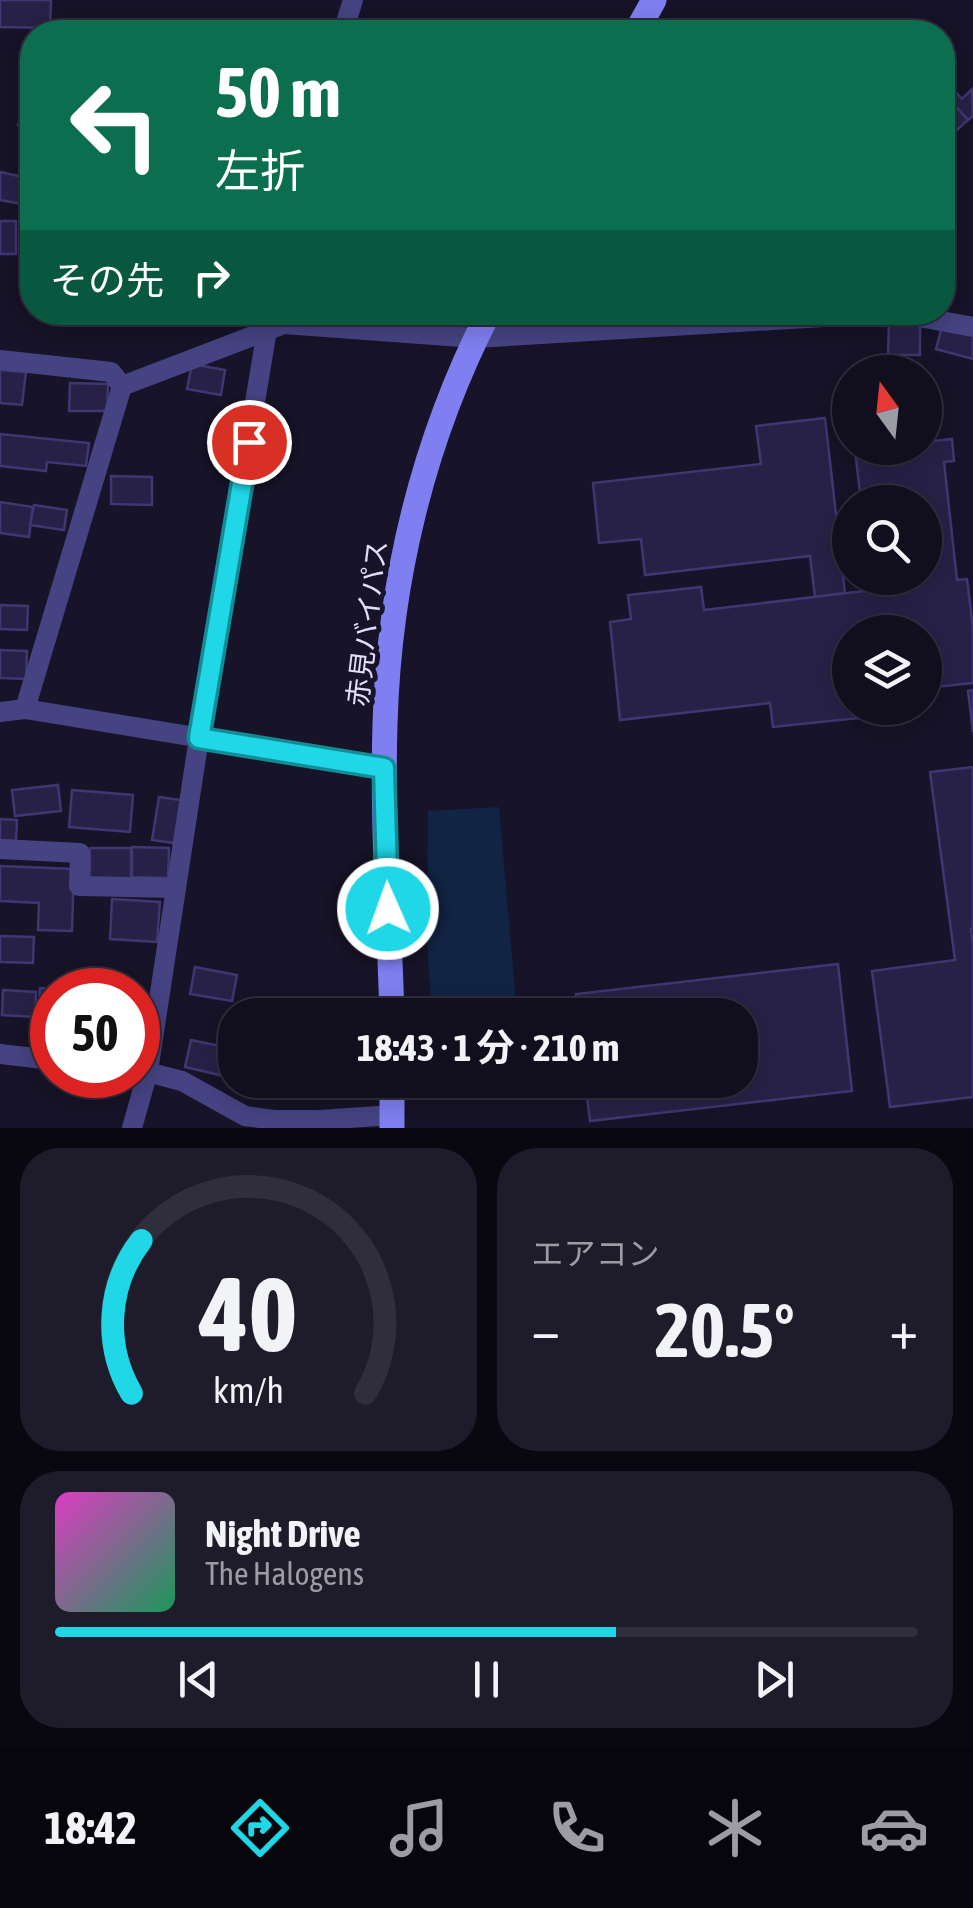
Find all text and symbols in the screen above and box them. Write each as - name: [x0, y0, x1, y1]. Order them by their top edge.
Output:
- text: 50 m: [215, 52, 341, 132]
- icon: left: [50, 60, 180, 190]
- text: 左折: [215, 145, 305, 197]
- icon: right: [184, 250, 239, 305]
- text: その先: [50, 259, 164, 302]
- north arrow: [832, 355, 942, 465]
- map controls: [832, 355, 942, 725]
- pin: [207, 400, 292, 485]
- icon: arrive: [222, 415, 277, 470]
- button: search: [832, 485, 942, 595]
- street label: 赤見バイパス: [341, 538, 393, 708]
- button: layers: [832, 615, 942, 725]
- position arrow: [336, 857, 440, 961]
- speed limit sign: 50: [30, 968, 160, 1098]
- text: 18:43 · 1 分 · 210 m: [357, 1026, 619, 1069]
- text: エアコン: [532, 1235, 660, 1272]
- text: 40: [198, 1254, 297, 1373]
- text: 20.5°: [655, 1287, 795, 1373]
- text: −: [532, 1298, 560, 1361]
- text: +: [889, 1298, 918, 1361]
- text: km/h: [213, 1370, 284, 1411]
- text: Night Drive: [205, 1512, 361, 1555]
- text: The Halogens: [205, 1555, 364, 1592]
- icon: previous: [171, 1652, 226, 1707]
- icon: pause: [459, 1652, 514, 1707]
- icon: next: [747, 1652, 802, 1707]
- icon: directions: [225, 1793, 295, 1863]
- icon: music: [384, 1793, 454, 1863]
- icon: phone: [542, 1793, 612, 1863]
- icon: climate: [700, 1793, 770, 1863]
- icon: car: [859, 1793, 929, 1863]
- text: 18:42: [44, 1802, 137, 1854]

